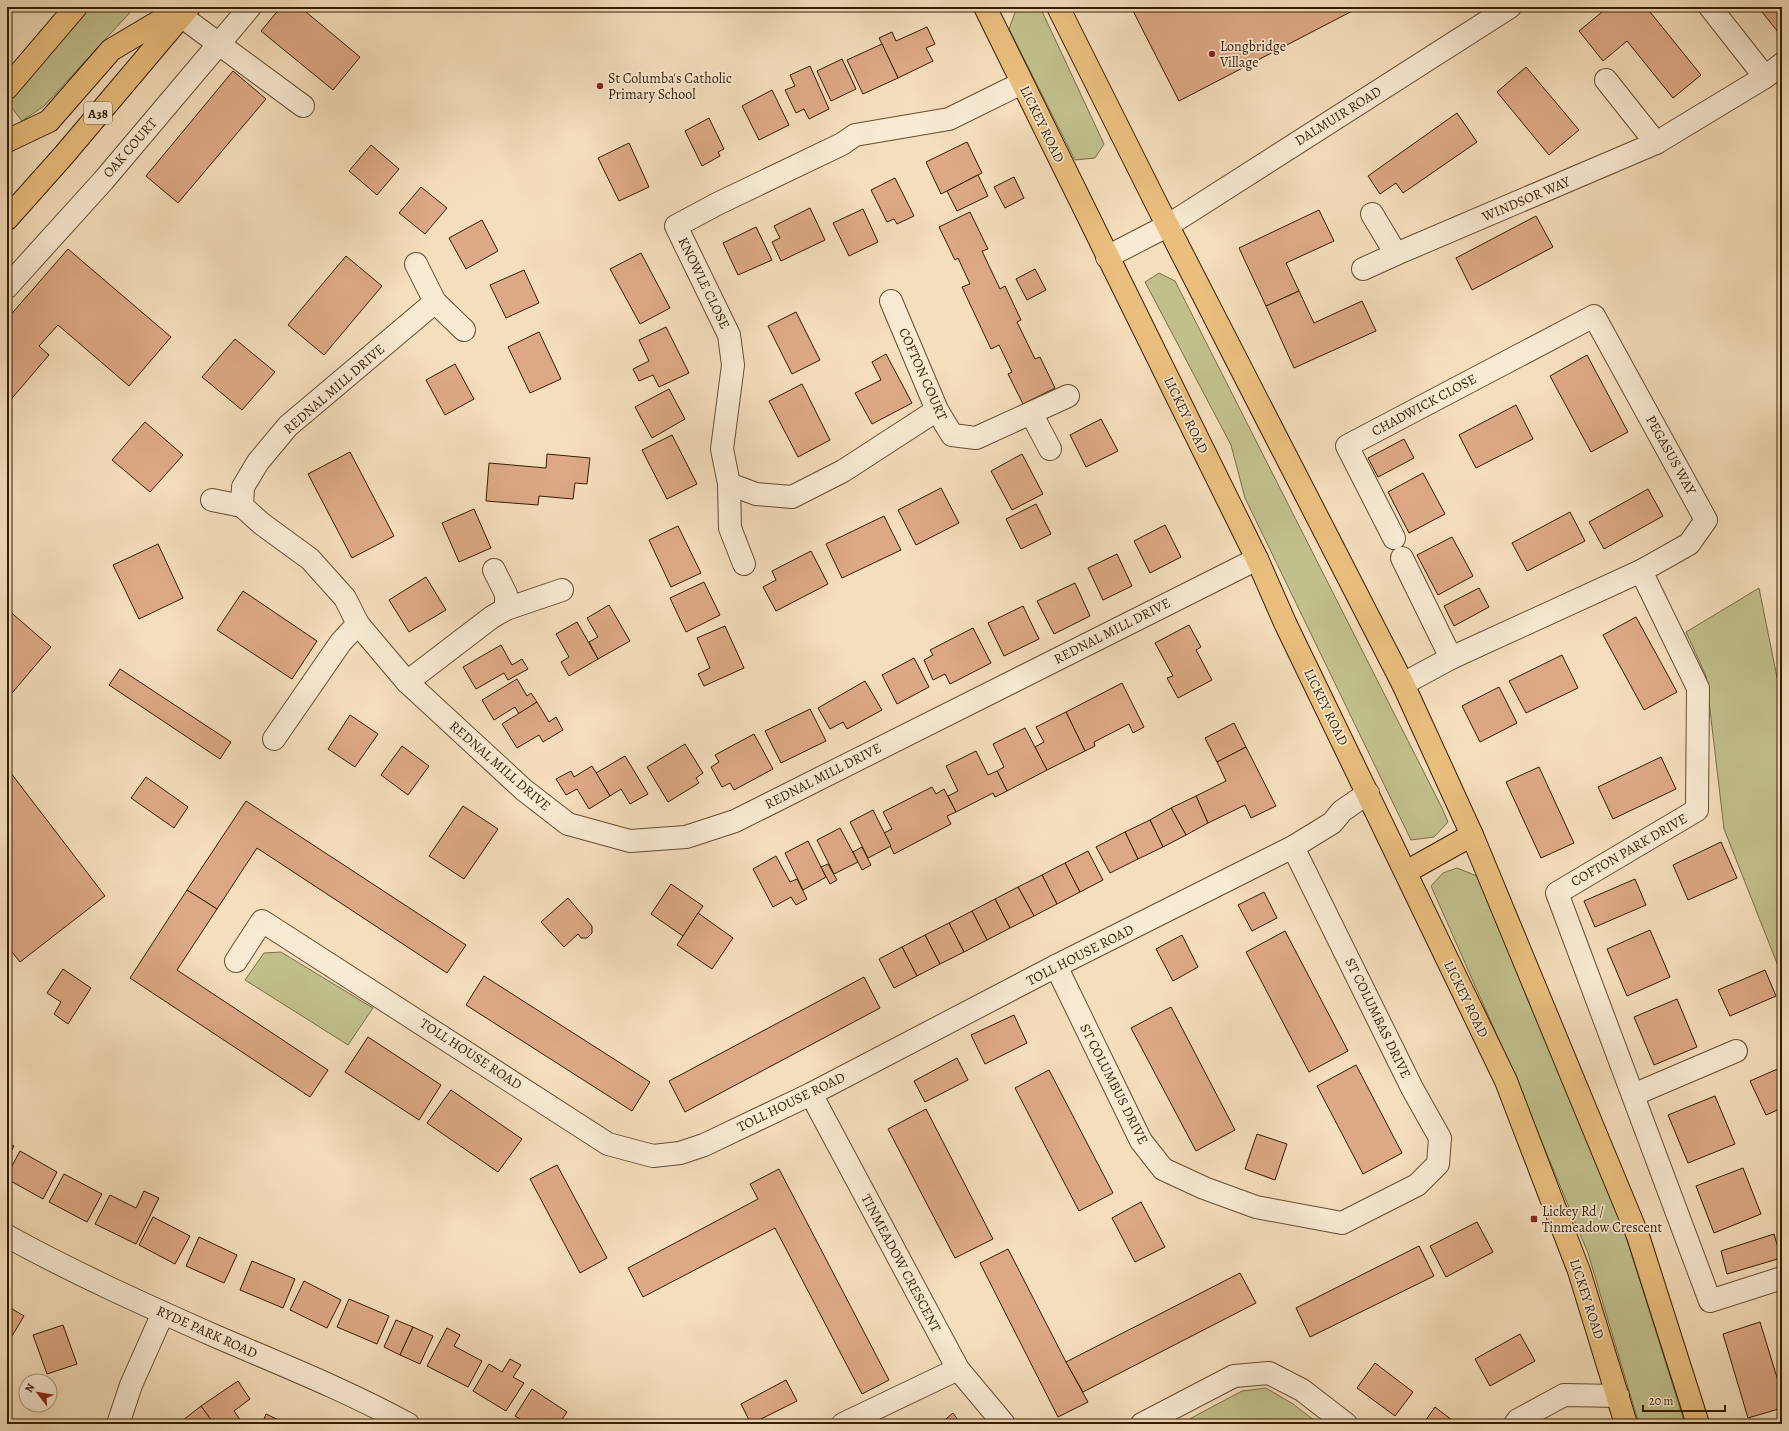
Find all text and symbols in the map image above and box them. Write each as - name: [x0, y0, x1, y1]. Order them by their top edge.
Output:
- place label: Longbridge Village: [1219, 37, 1286, 72]
- marker: Longbridge Village: [1207, 49, 1217, 59]
- place label: St Columba's Catholic Primary School: [608, 69, 732, 104]
- marker: St Columba's Catholic Primary School: [595, 81, 605, 91]
- street label: LICKEY ROAD: [1015, 82, 1069, 166]
- street label: DALMUIR ROAD: [1291, 82, 1385, 150]
- road number: A38: [84, 102, 112, 124]
- street label: OAK COURT: [99, 114, 161, 182]
- street label: WINDSOR WAY: [1478, 172, 1573, 227]
- street label: KNOWLE CLOSE: [673, 234, 735, 332]
- street label: COFTON COURT: [894, 325, 952, 424]
- street label: REDNAL MILL DRIVE: [279, 340, 389, 438]
- street label: CHADWICK CLOSE: [1368, 369, 1480, 441]
- street label: LICKEY ROAD: [1159, 373, 1213, 457]
- street label: PEGASUS WAY: [1641, 412, 1701, 498]
- street label: REDNAL MILL DRIVE: [1050, 593, 1174, 669]
- street label: LICKEY ROAD: [1299, 665, 1353, 749]
- street label: REDNAL MILL DRIVE: [445, 717, 555, 815]
- street label: REDNAL MILL DRIVE: [761, 738, 885, 814]
- street label: COFTON PARK DRIVE: [1567, 809, 1691, 891]
- street label: TOLL HOUSE ROAD: [1023, 920, 1137, 990]
- street label: ST COLUMBAS DRIVE: [1341, 955, 1415, 1081]
- street label: LICKEY ROAD: [1439, 957, 1493, 1041]
- street label: TOLL HOUSE ROAD: [416, 1014, 526, 1094]
- street label: ST COLUMBUS DRIVE: [1075, 1020, 1153, 1148]
- street label: TOLL HOUSE ROAD: [734, 1068, 848, 1136]
- street label: TINMEADOW CRESCENT: [857, 1191, 946, 1336]
- place label: Lickey Rd / Tinmeadow Crescent: [1542, 1202, 1662, 1237]
- marker: Lickey Rd / Tinmeadow Crescent: [1529, 1214, 1539, 1224]
- street label: LICKEY ROAD: [1565, 1256, 1609, 1342]
- street label: RYDE PARK ROAD: [154, 1301, 261, 1363]
- north arrow: [18, 1373, 58, 1413]
- text: N: [21, 1381, 38, 1395]
- scale bar: [1643, 1387, 1725, 1413]
- text: 20 m: [1649, 1393, 1673, 1409]

